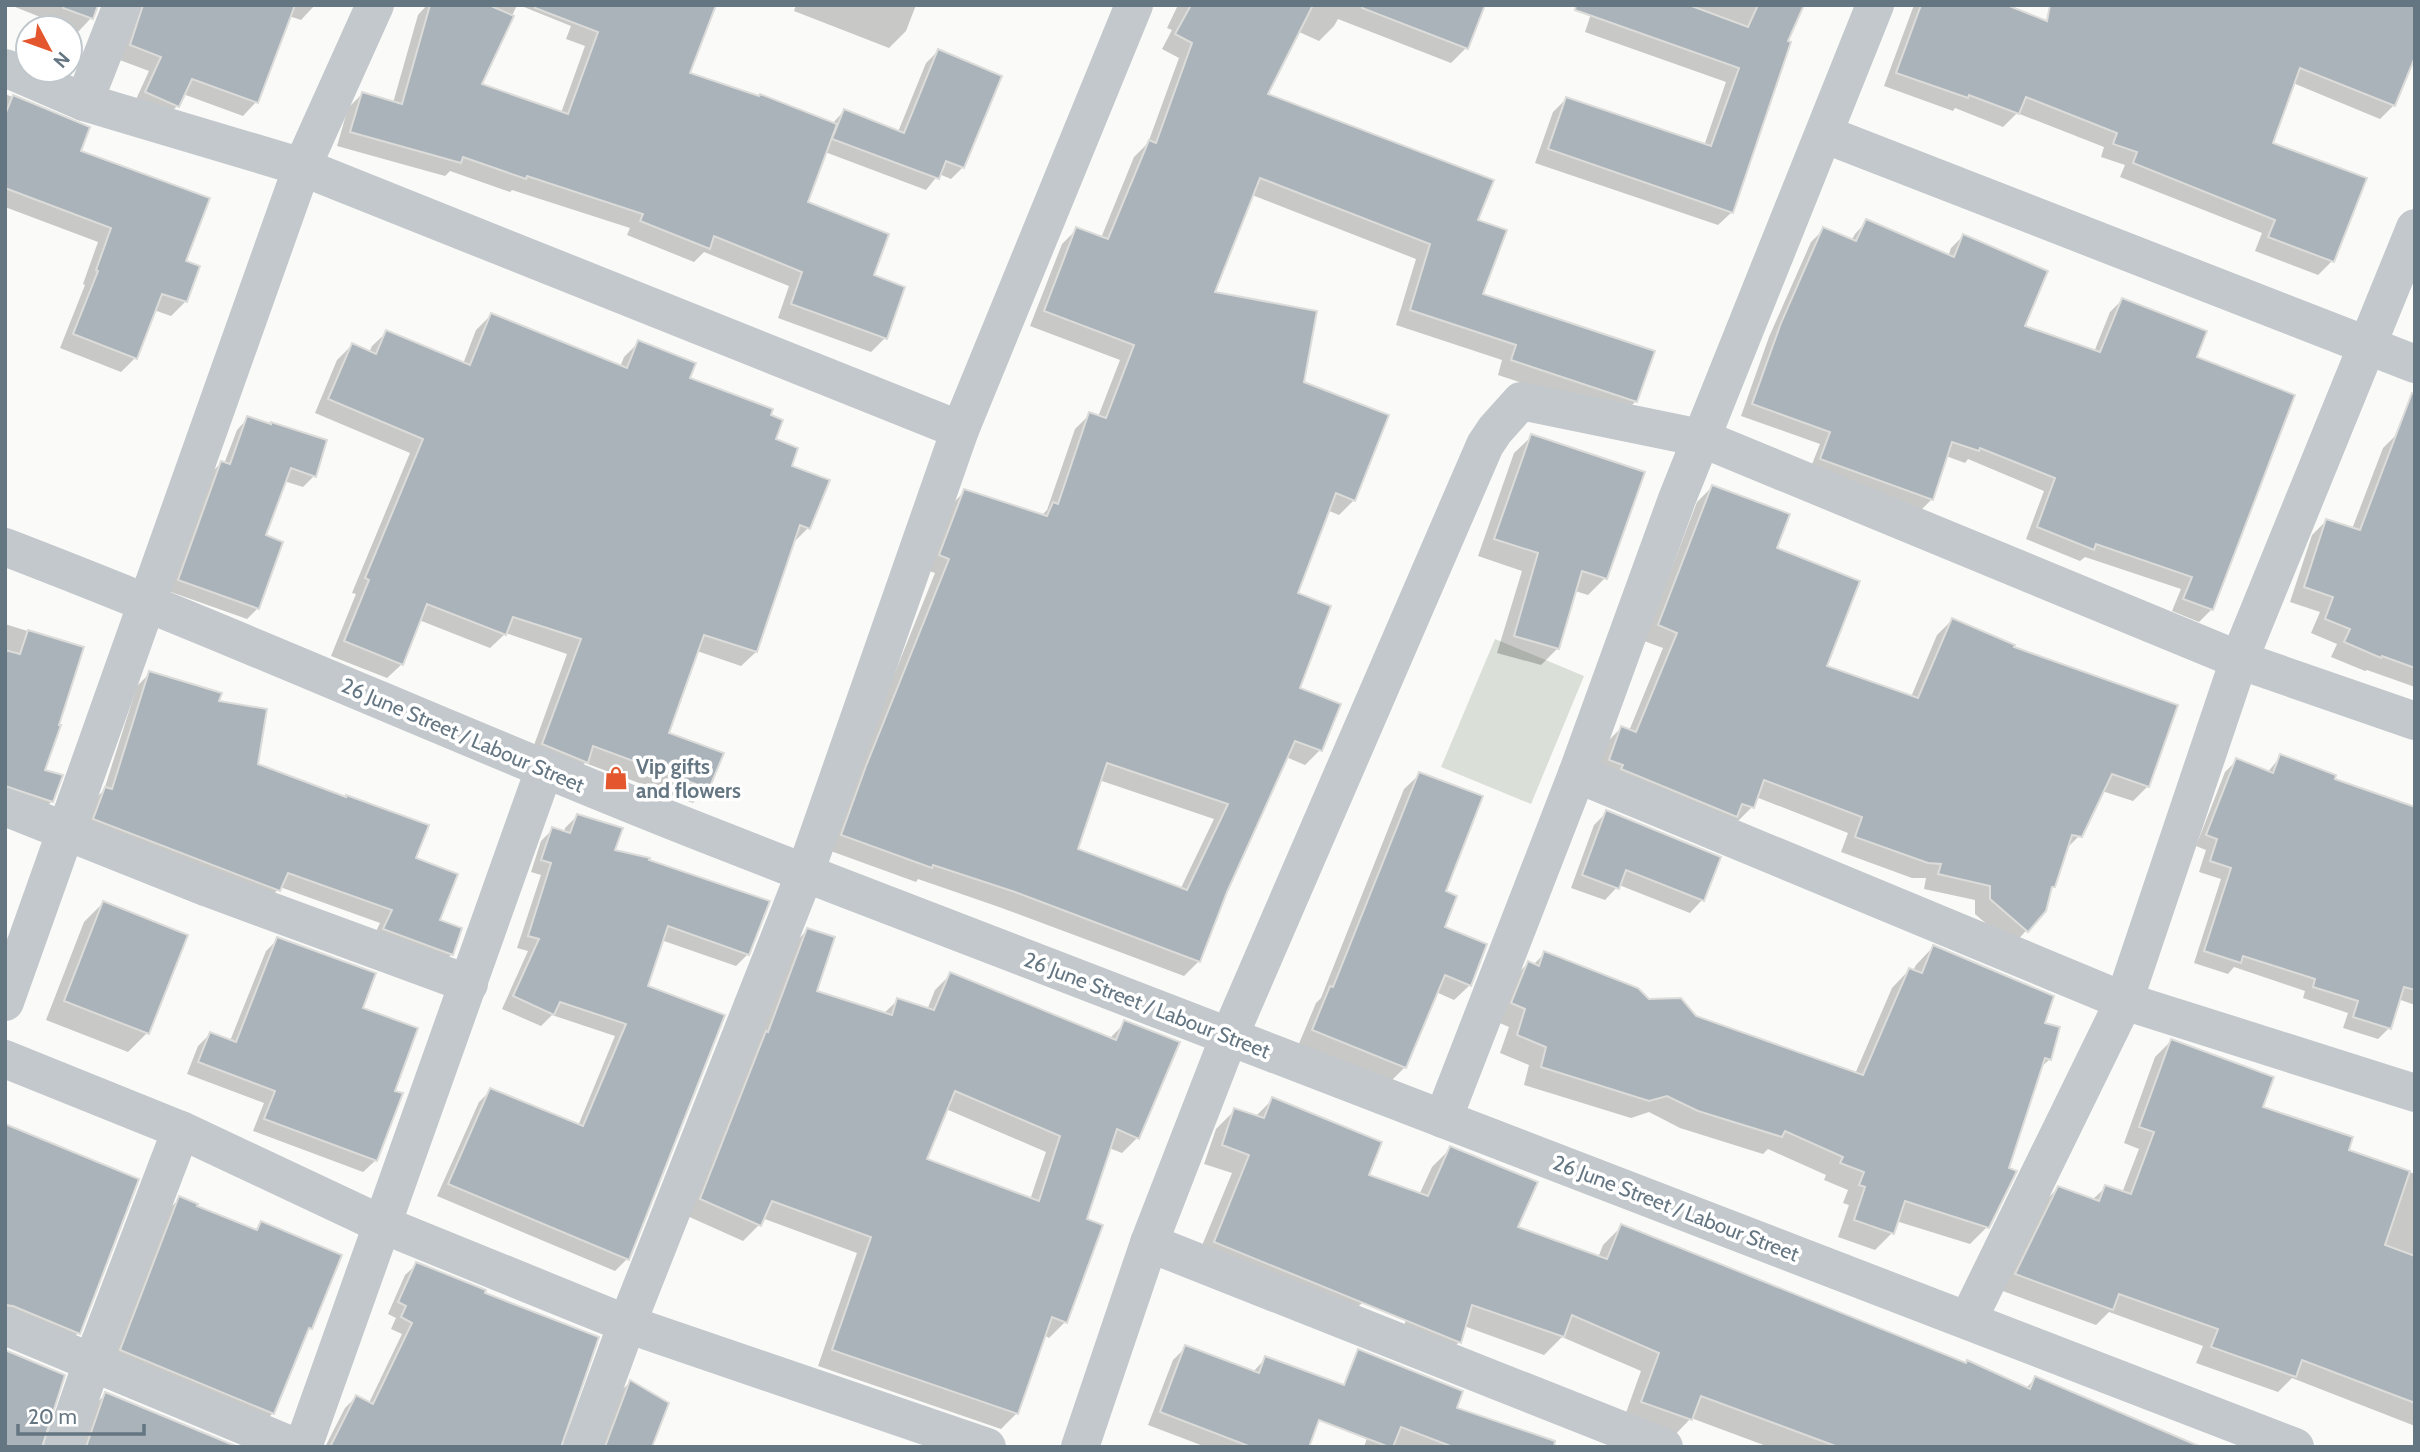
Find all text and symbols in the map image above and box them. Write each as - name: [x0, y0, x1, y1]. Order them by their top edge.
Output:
- north arrow: [14, 14, 84, 84]
- text: N: [48, 47, 75, 72]
- street label: 26 June Street / Labour Street: [338, 672, 588, 798]
- place label: Vip gifts and flowers: [636, 754, 741, 803]
- shop icon: Vip gifts and flowers: [602, 764, 630, 792]
- street label: 26 June Street / Labour Street: [1021, 946, 1273, 1064]
- street label: 26 June Street / Labour Street: [1550, 1149, 1802, 1267]
- scale bar: [18, 1392, 144, 1436]
- text: 20 m: [28, 1404, 77, 1429]

